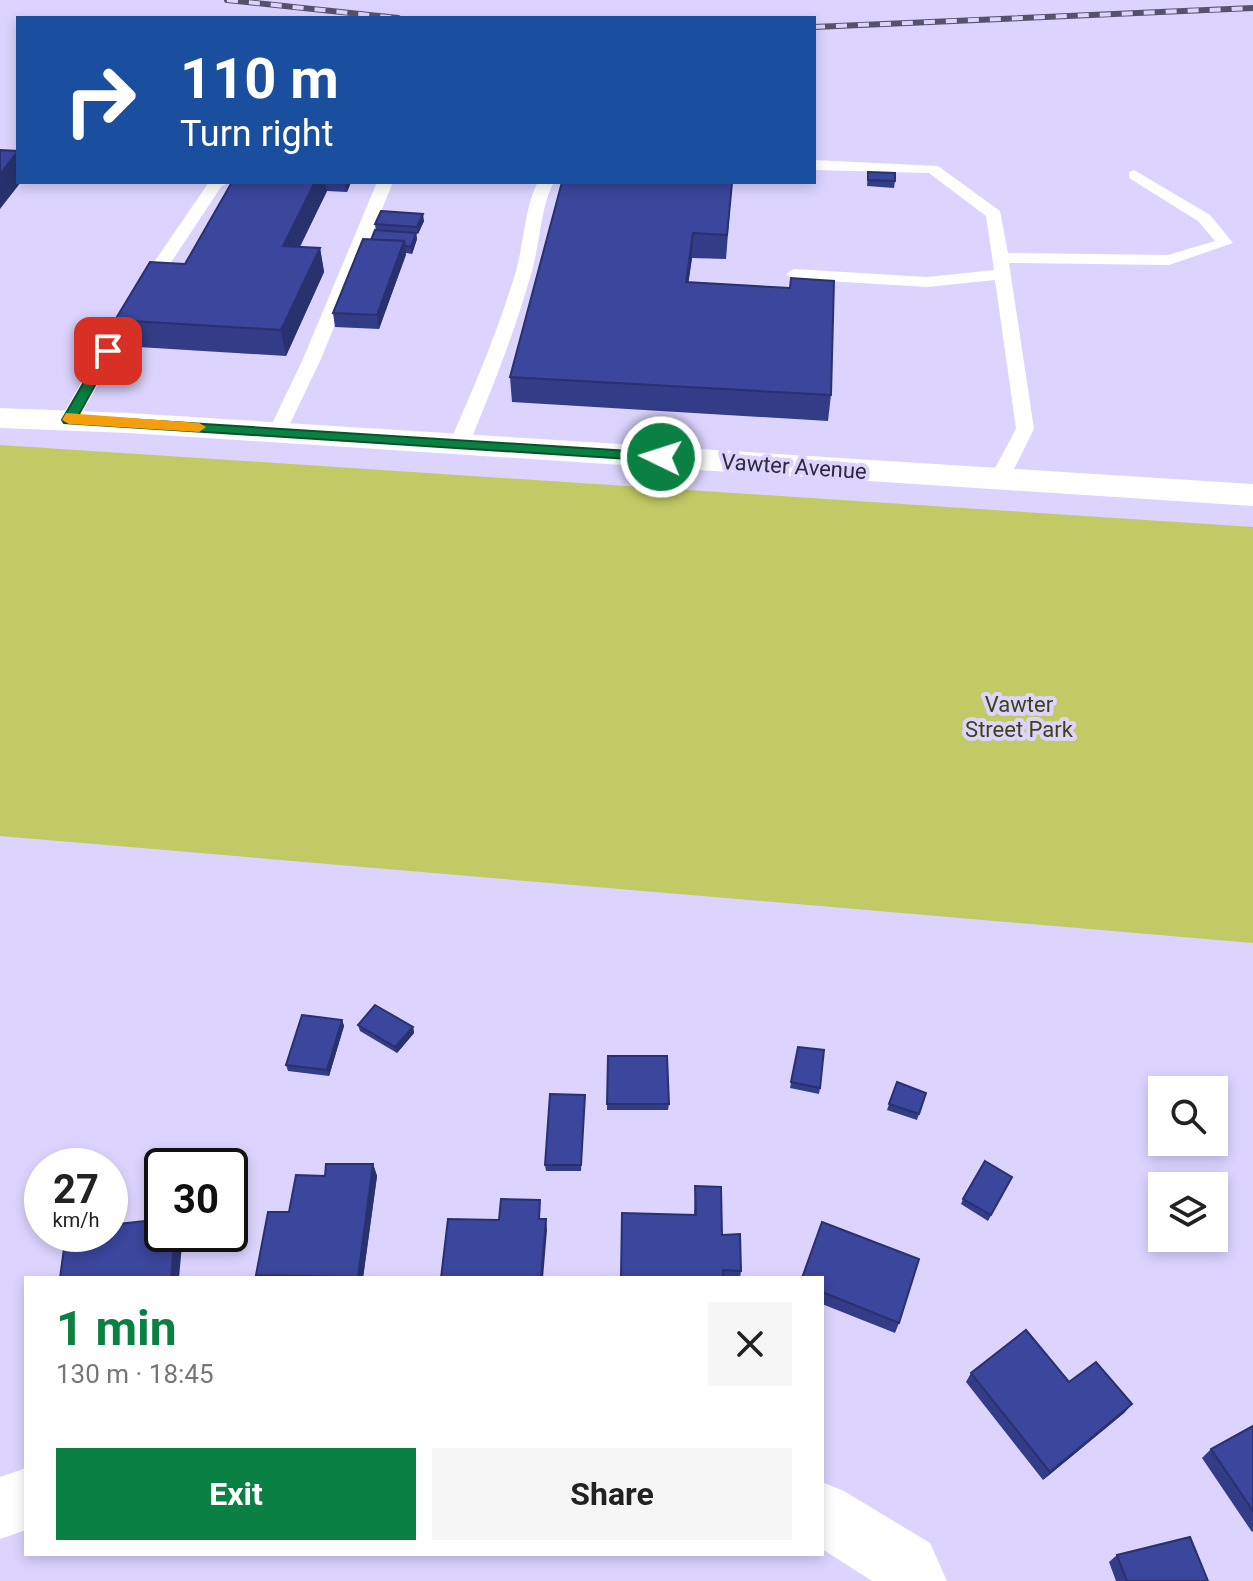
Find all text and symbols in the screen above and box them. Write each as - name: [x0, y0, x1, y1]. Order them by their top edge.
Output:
- text: 110 m: [180, 46, 339, 112]
- icon: right: [48, 48, 152, 152]
- text: Turn right: [180, 113, 333, 155]
- pin: [74, 317, 142, 385]
- icon: arrive: [86, 329, 130, 373]
- position arrow: [619, 415, 703, 499]
- street label: Vawter Avenue: [720, 449, 868, 484]
- park label: Vawter Street Park: [965, 692, 1074, 742]
- map controls: [1148, 1076, 1228, 1252]
- button: search: [1148, 1076, 1228, 1156]
- speed limit sign: 30: [144, 1148, 248, 1252]
- text: 27: [53, 1166, 99, 1213]
- button: layers: [1148, 1172, 1228, 1252]
- text: km/h: [53, 1208, 99, 1232]
- text: 1 min: [56, 1300, 177, 1357]
- button: close: [708, 1302, 792, 1386]
- text: 130 m · 18:45: [56, 1359, 214, 1389]
- button: Exit: [56, 1448, 416, 1540]
- button: Share: [432, 1448, 792, 1540]

